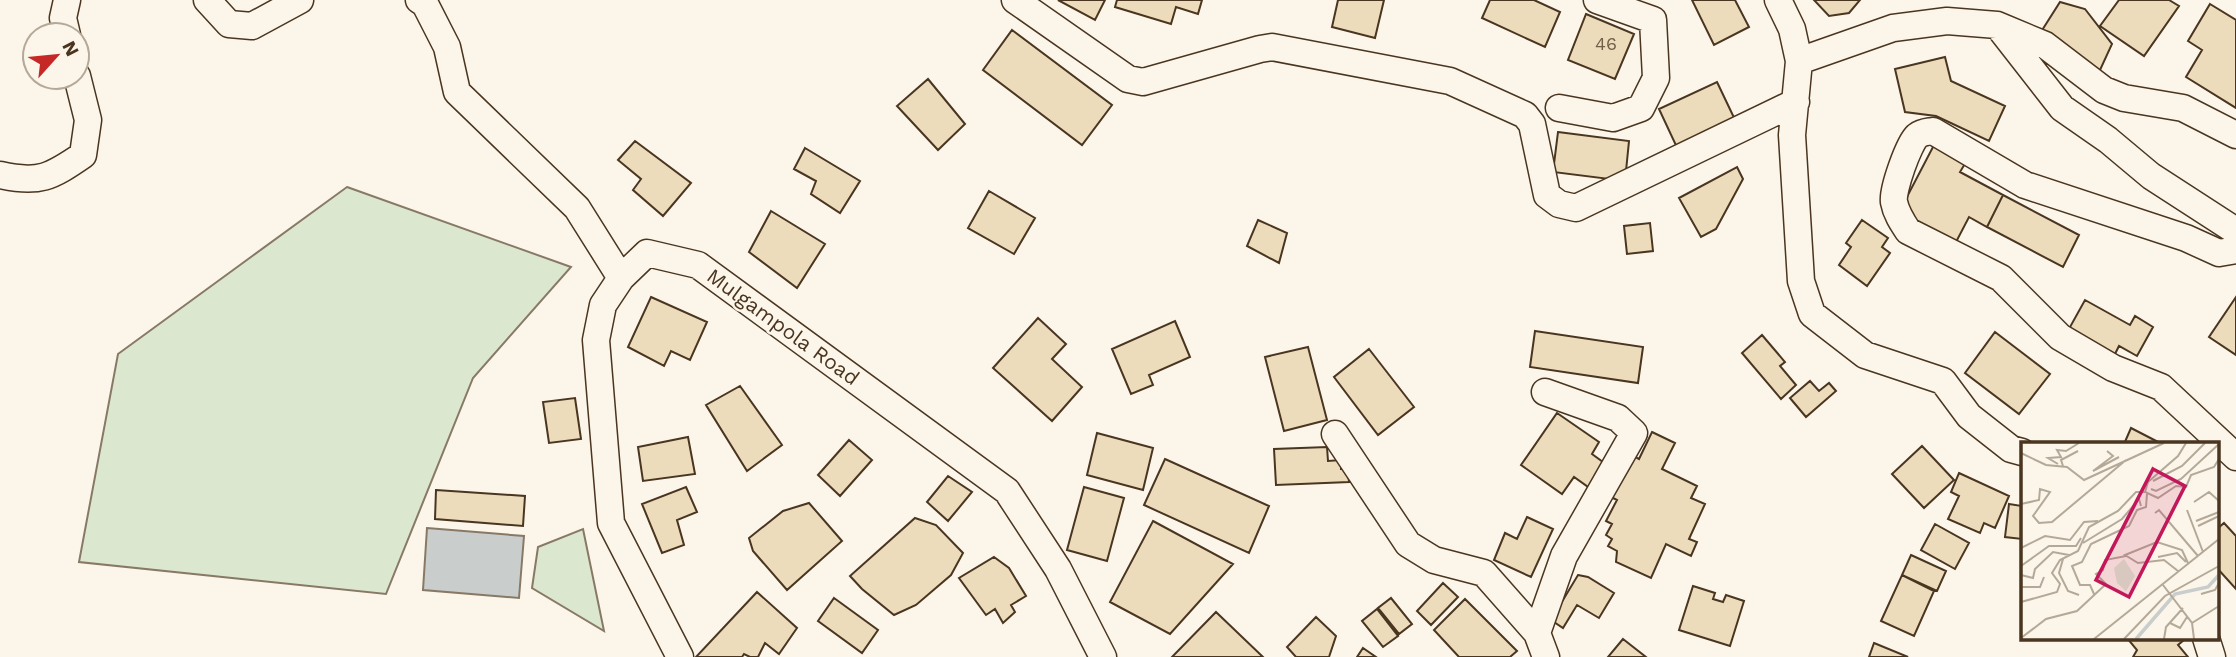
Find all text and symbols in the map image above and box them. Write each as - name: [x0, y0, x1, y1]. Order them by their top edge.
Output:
- north arrow: [21, 21, 91, 91]
- house number: 46: [1595, 33, 1617, 54]
- text: N: [57, 37, 84, 60]
- street label: Mulgampola Road: [702, 263, 864, 390]
- inset map: [2021, 442, 2218, 640]

